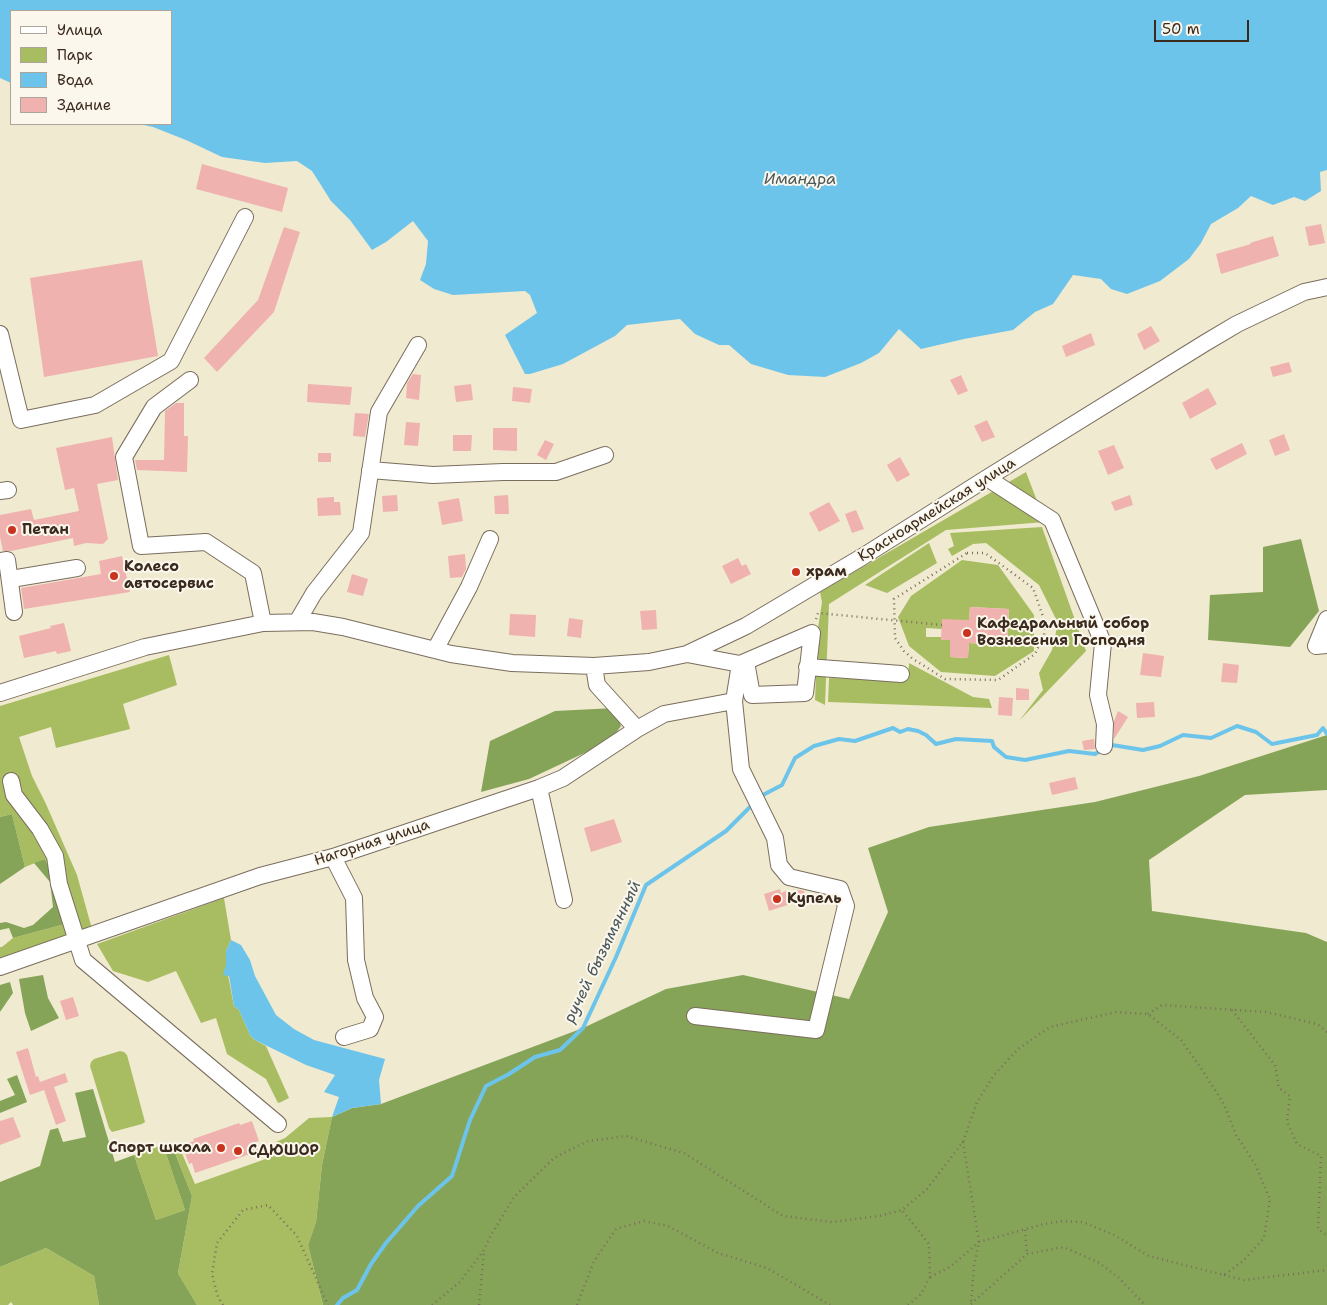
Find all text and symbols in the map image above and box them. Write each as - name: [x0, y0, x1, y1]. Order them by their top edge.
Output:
- legend: [10, 10, 172, 125]
- scale bar: [1157, 10, 1252, 42]
- text: 50 m: [1162, 19, 1200, 39]
- text: Улица: [57, 20, 102, 40]
- text: Парк: [57, 45, 93, 65]
- text: Вода: [57, 70, 93, 90]
- text: Здание: [57, 95, 111, 115]
- water label: Имандра: [764, 170, 836, 190]
- street label: Красноармейская улица: [855, 454, 1019, 566]
- place label: Петан: [22, 521, 69, 539]
- marker: Петан: [6, 524, 18, 536]
- place label: Колесо автосервис: [124, 558, 214, 593]
- place label: храм: [806, 563, 847, 581]
- marker: храм: [790, 566, 802, 578]
- marker: Колесо автосервис: [108, 570, 120, 582]
- place label: Кафедральный собор Вознесения Господня: [977, 615, 1149, 650]
- marker: Кафедральный собор Вознесения Господня: [961, 627, 973, 639]
- street label: Нагорная улица: [312, 816, 432, 870]
- water label: ручей бызымянный: [560, 878, 646, 1026]
- place label: Купель: [787, 890, 841, 908]
- marker: Купель: [771, 893, 783, 905]
- place label: Спорт школа: [108, 1139, 211, 1157]
- marker: Спорт школа: [215, 1142, 227, 1154]
- place label: СДЮШОР: [248, 1142, 319, 1160]
- marker: СДЮШОР: [232, 1145, 244, 1157]

